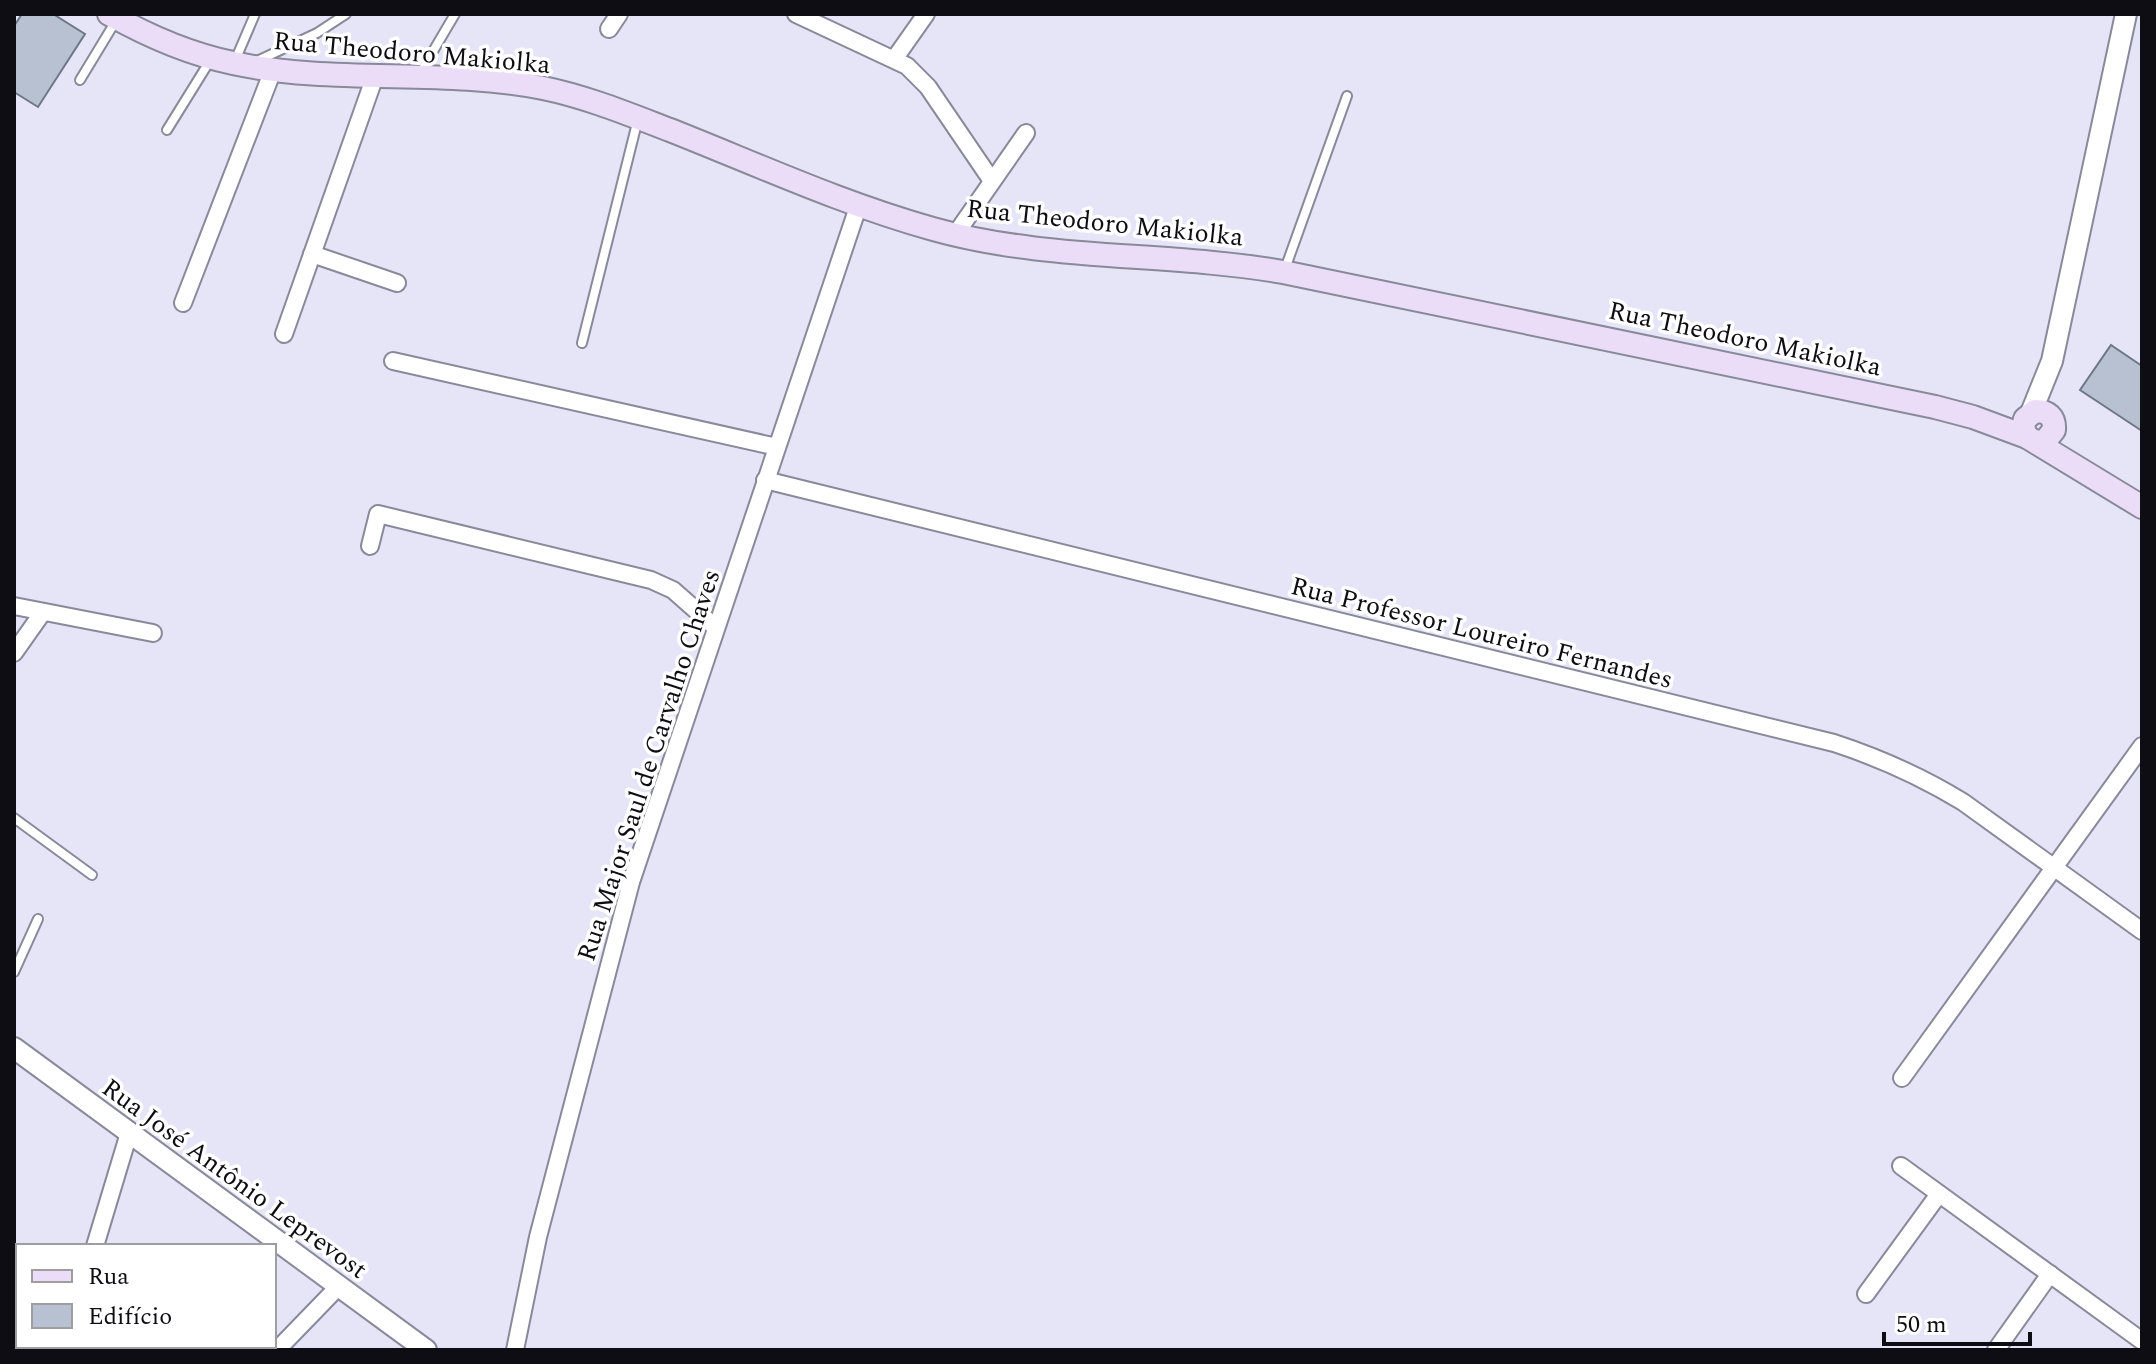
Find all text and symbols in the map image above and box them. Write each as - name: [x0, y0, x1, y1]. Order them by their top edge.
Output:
- street label: Rua Theodoro Makiolka: [272, 21, 552, 85]
- street label: Rua Theodoro Makiolka: [965, 189, 1246, 257]
- street label: Rua Theodoro Makiolka: [1605, 291, 1885, 387]
- street label: Rua Major Saul de Carvalho Chaves: [567, 564, 731, 967]
- street label: Rua Professor Loureiro Fernandes: [1287, 566, 1677, 700]
- street label: Rua José Antônio Leprevost: [96, 1071, 374, 1285]
- legend: [16, 1244, 276, 1348]
- scale bar: [1884, 1296, 2030, 1346]
- text: Edifício: [88, 1299, 172, 1335]
- text: 50 m: [1896, 1307, 1947, 1343]

